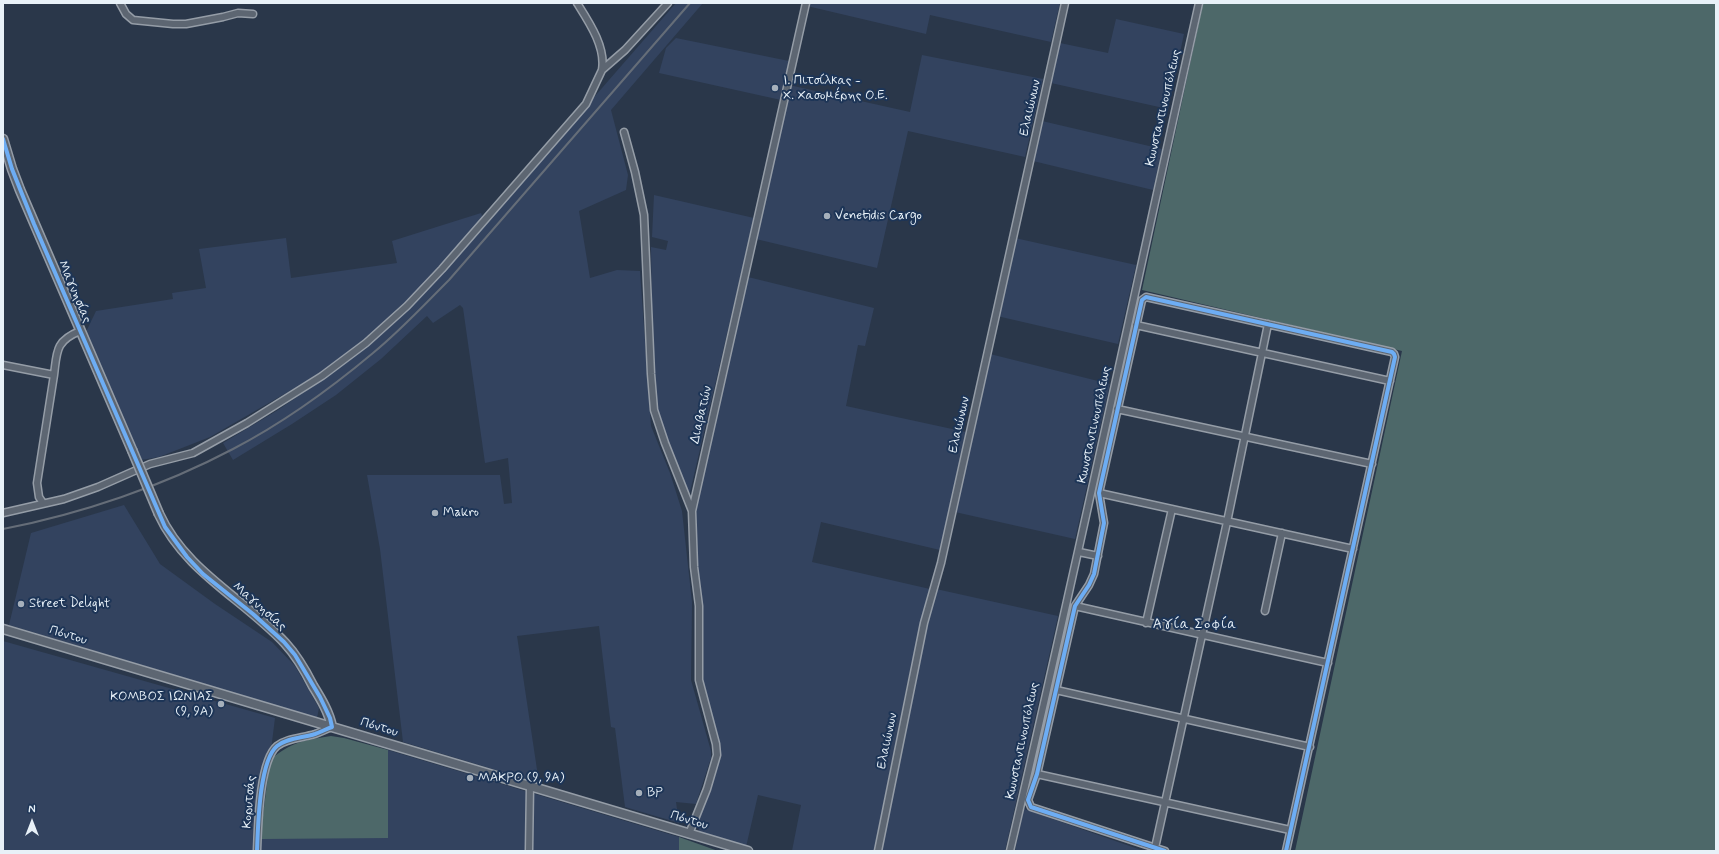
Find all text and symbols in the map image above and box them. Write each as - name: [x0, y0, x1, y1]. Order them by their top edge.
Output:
- street label: Κωνσταντινουπόλεως: [1143, 48, 1185, 168]
- place label: Ι. Πιτσίλκας - Χ. Χασομέρης Ο.Ε.: [783, 73, 888, 104]
- street label: Ελαιώνων: [1017, 78, 1045, 138]
- marker: Ι. Πιτσίλκας - Χ. Χασομέρης Ο.Ε.: [770, 83, 780, 93]
- place label: Venetidis Cargo: [835, 208, 922, 224]
- marker: Venetidis Cargo: [822, 211, 832, 221]
- street label: Μαγνησίας: [54, 258, 94, 326]
- street label: Κωνσταντινουπόλεως: [1075, 365, 1115, 485]
- street label: Διαβατών: [688, 385, 716, 445]
- street label: Ελαιώνων: [946, 395, 974, 455]
- place label: Makro: [443, 505, 479, 521]
- marker: Makro: [430, 508, 440, 518]
- street label: Μαγνησίας: [229, 579, 289, 635]
- place label: Street Delight: [29, 596, 110, 612]
- marker: Street Delight: [16, 599, 26, 609]
- district label: Αγία Σοφία: [1153, 617, 1237, 633]
- street label: Πόντου: [47, 623, 89, 649]
- street label: Κωνσταντινουπόλεως: [1003, 681, 1043, 801]
- place label: ΚΟΜΒΟΣ ΙΩΝΙΑΣ (9, 9Α): [110, 689, 213, 720]
- marker: ΚΟΜΒΟΣ ΙΩΝΙΑΣ (9, 9Α): [216, 699, 226, 709]
- street label: Ελαιώνων: [874, 711, 902, 771]
- street label: Πόντου: [358, 715, 400, 741]
- place label: ΜΑΚΡΟ (9, 9Α): [478, 770, 564, 786]
- marker: ΜΑΚΡΟ (9, 9Α): [465, 773, 475, 783]
- street label: Κορυτσάς: [240, 775, 260, 829]
- place label: BP: [647, 785, 663, 801]
- marker: BP: [634, 788, 644, 798]
- north arrow: [12, 802, 52, 842]
- text: N: [28, 803, 36, 817]
- street label: Πόντου: [668, 808, 710, 834]

